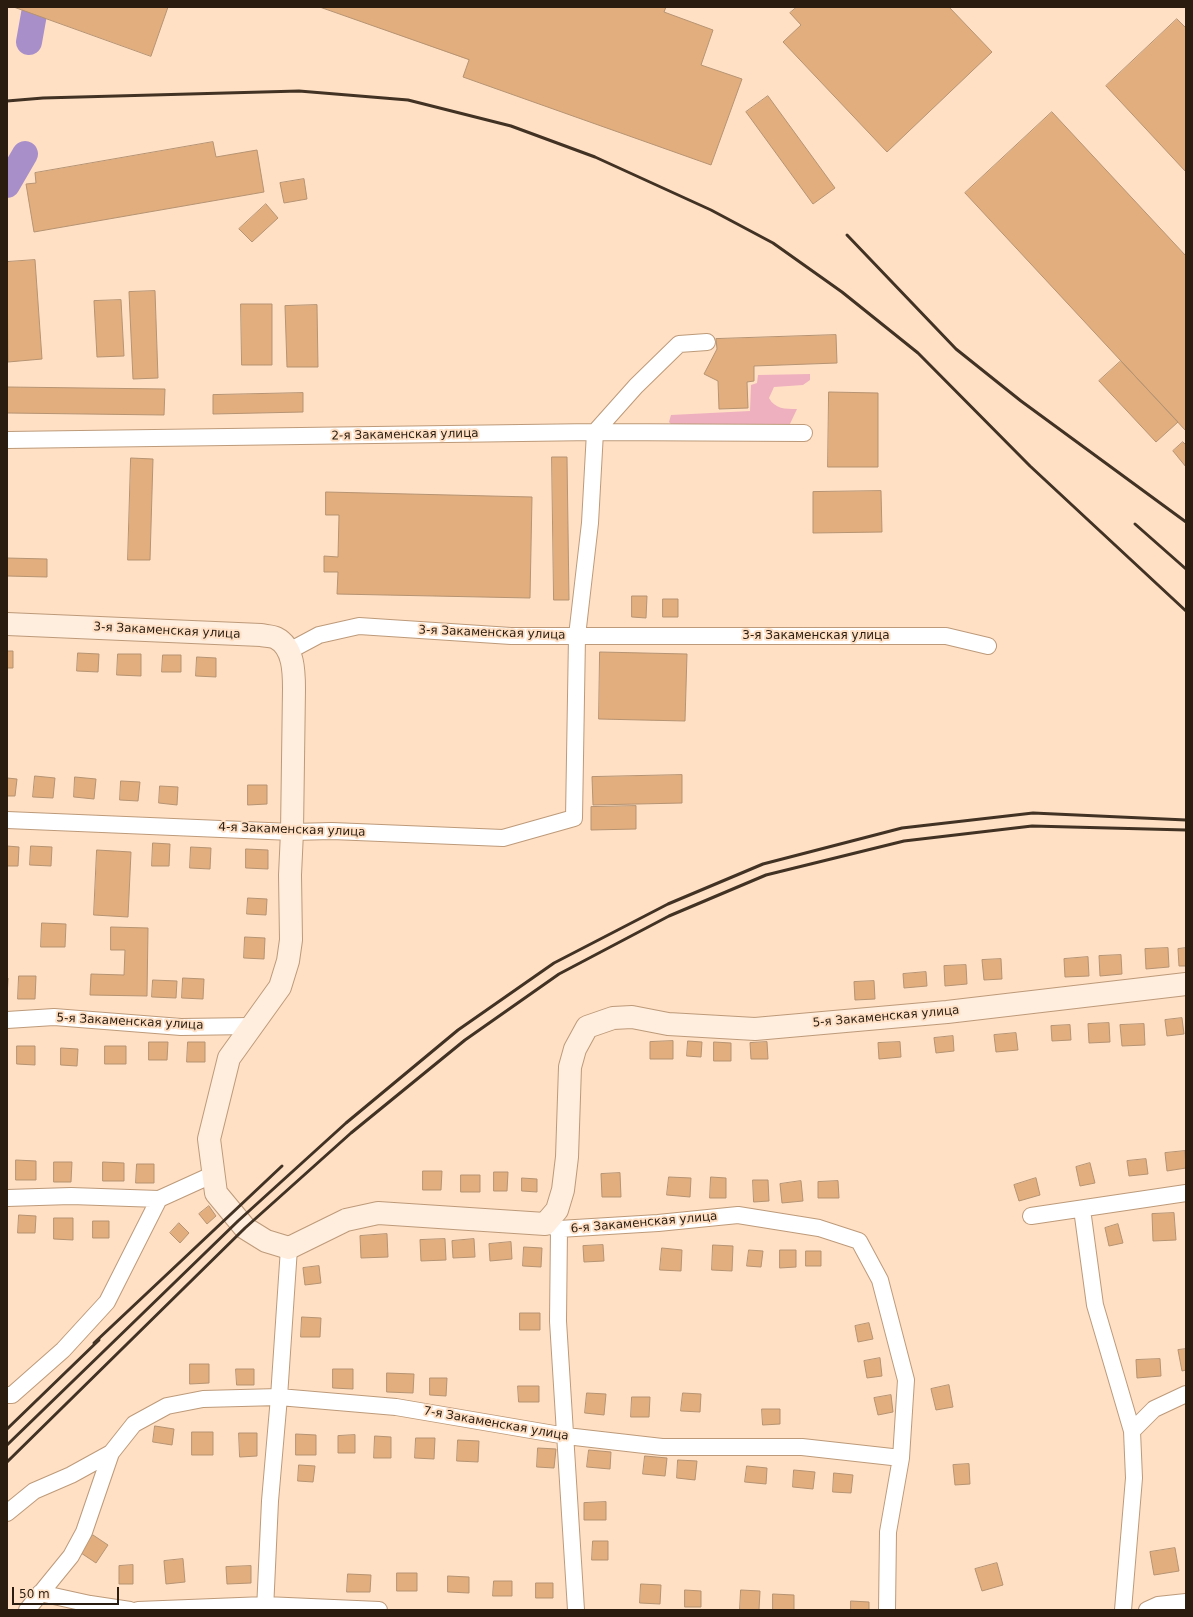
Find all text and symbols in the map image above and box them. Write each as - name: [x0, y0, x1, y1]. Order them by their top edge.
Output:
- street label: 2-я Закаменская улица: [331, 427, 479, 443]
- street label: 3-я Закаменская улица: [93, 620, 241, 642]
- street label: 3-я Закаменская улица: [418, 623, 566, 643]
- street label: 3-я Закаменская улица: [742, 629, 890, 643]
- street label: 4-я Закаменская улица: [218, 820, 366, 840]
- street label: 5-я Закаменская улица: [812, 1003, 960, 1031]
- street label: 5-я Закаменская улица: [56, 1011, 204, 1033]
- street label: 6-я Закаменская улица: [570, 1209, 718, 1237]
- street label: 7-я Закаменская улица: [422, 1404, 570, 1444]
- scale bar: [14, 1579, 121, 1605]
- text: 50 m: [19, 1587, 50, 1601]

